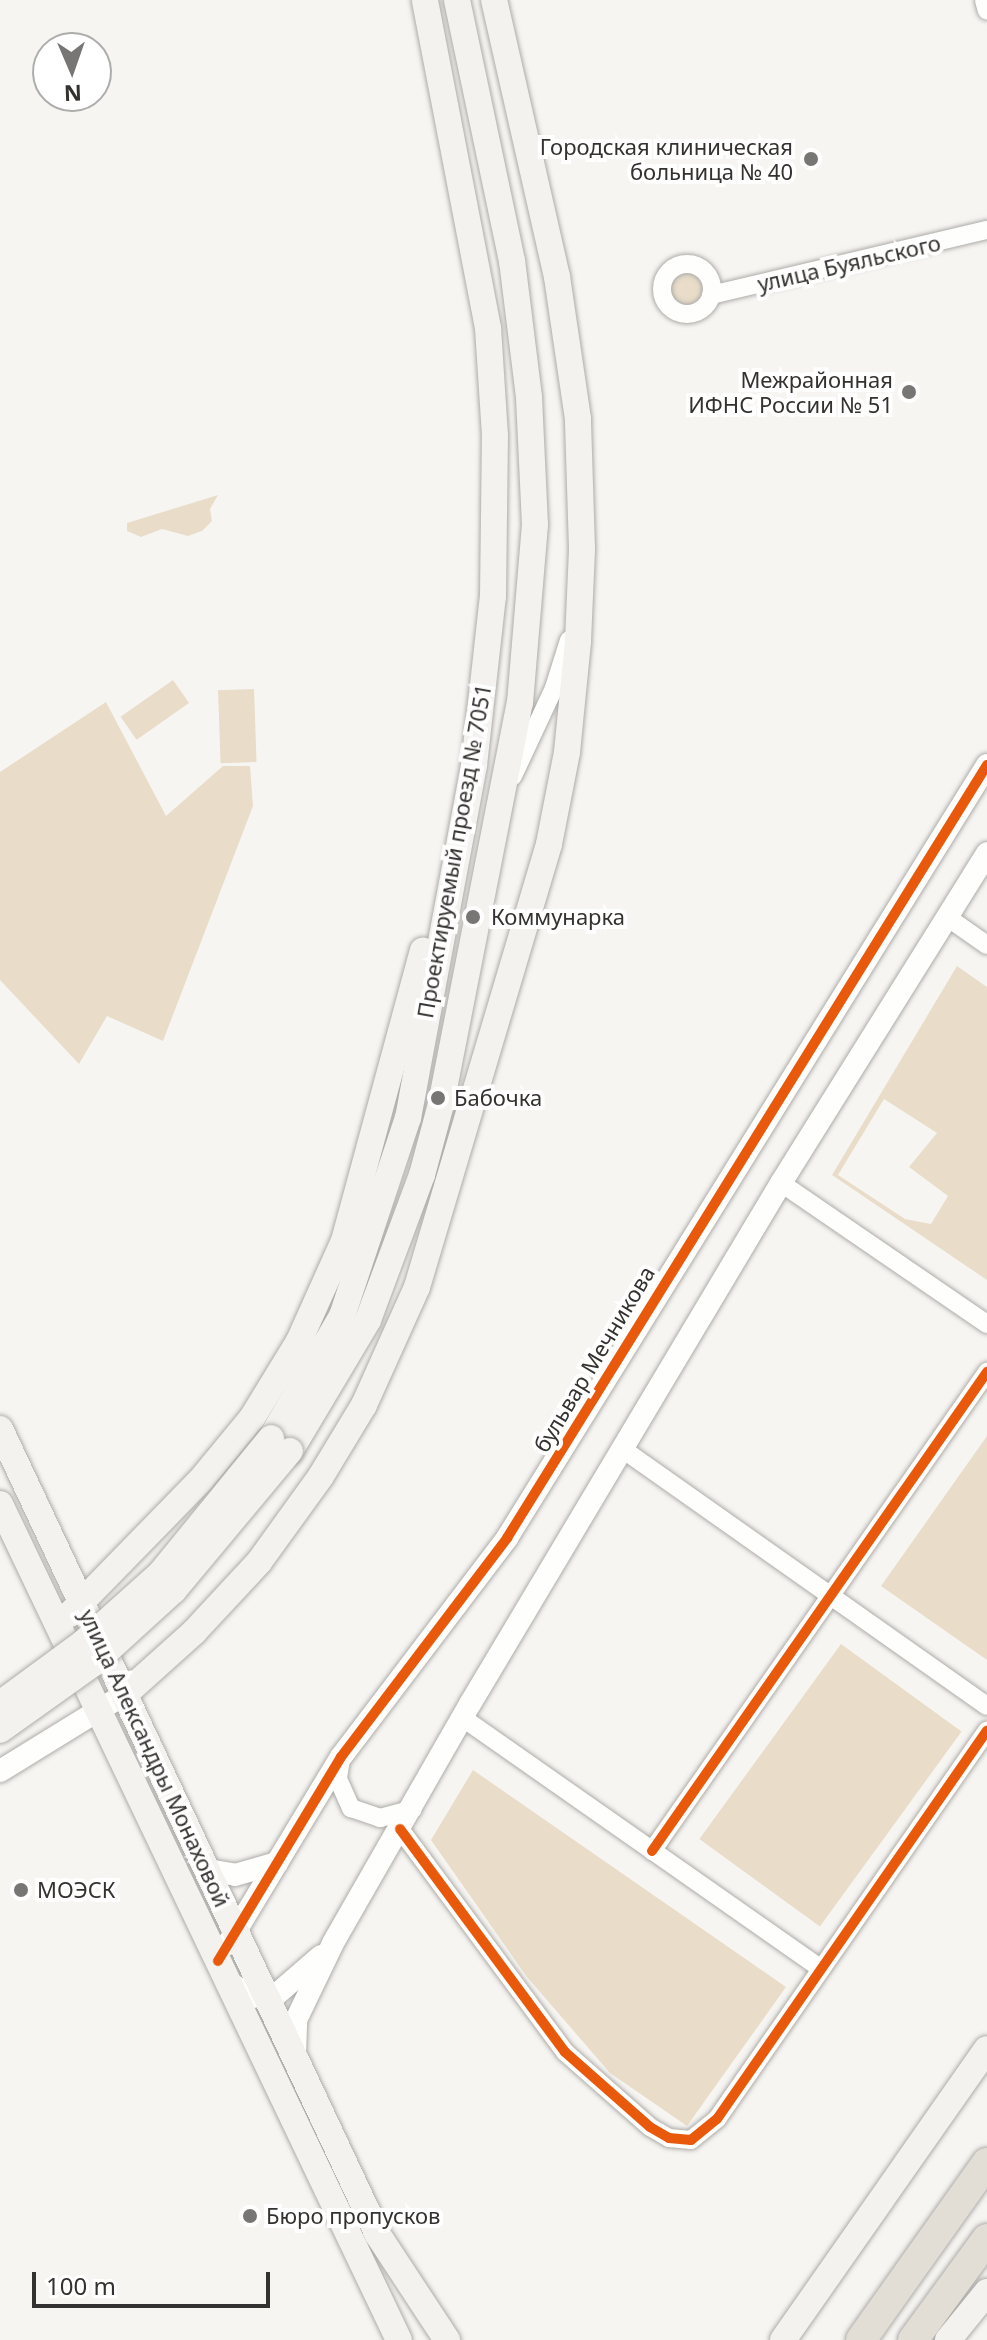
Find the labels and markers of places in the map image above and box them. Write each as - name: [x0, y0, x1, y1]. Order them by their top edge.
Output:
- place label: Городская клиническая больница № 40: [540, 133, 793, 184]
- marker: Городская клиническая больница № 40: [800, 148, 822, 170]
- place label: Межрайонная ИФНС России № 51: [688, 366, 893, 418]
- marker: Межрайонная ИФНС России № 51: [900, 383, 918, 401]
- place label: Коммунарка: [491, 904, 625, 930]
- marker: Коммунарка: [462, 906, 484, 928]
- place label: Бабочка: [454, 1085, 542, 1111]
- marker: Бабочка: [429, 1089, 447, 1107]
- place label: МОЭСК: [37, 1877, 116, 1903]
- marker: МОЭСК: [12, 1881, 30, 1899]
- place label: Бюро пропусков: [266, 2203, 440, 2229]
- marker: Бюро пропусков: [241, 2207, 259, 2225]

